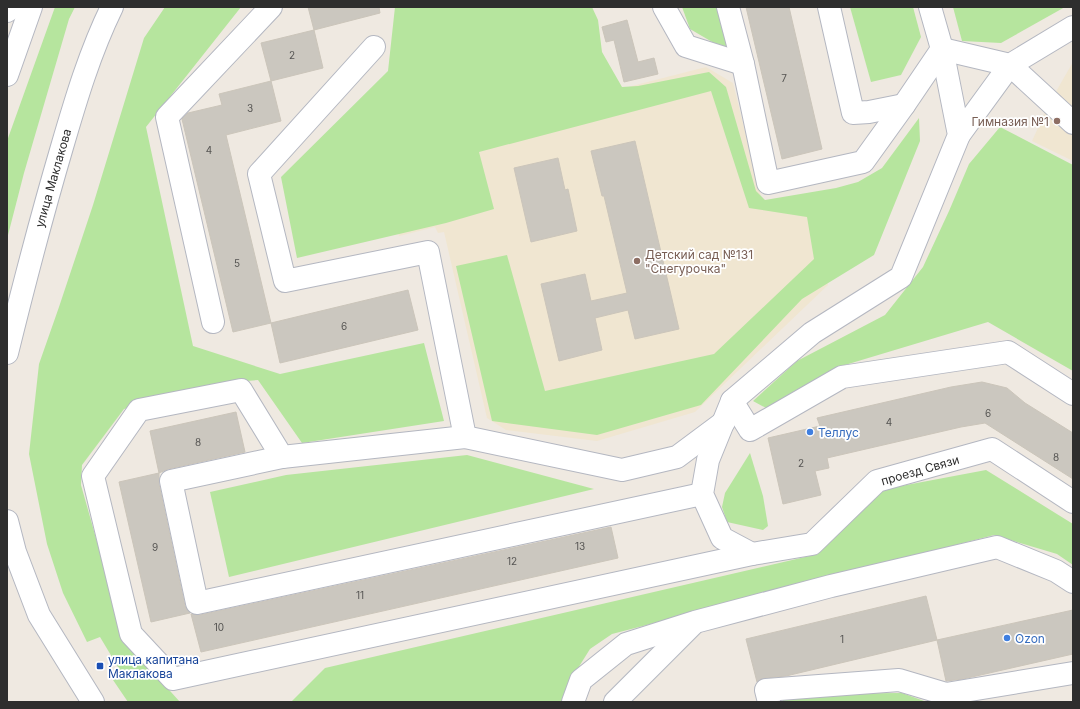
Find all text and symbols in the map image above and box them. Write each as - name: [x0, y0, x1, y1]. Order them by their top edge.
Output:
- house number: 2: [289, 49, 295, 61]
- house number: 7: [781, 72, 787, 84]
- house number: 3: [247, 102, 253, 114]
- place label: Гимназия №1: [972, 114, 1049, 129]
- marker: Гимназия №1: [1052, 116, 1062, 126]
- street label: улица Маклакова: [32, 127, 74, 229]
- house number: 4: [206, 144, 212, 156]
- place label: Детский сад №131 "Снегурочка": [645, 247, 753, 276]
- marker: Детский сад №131 "Снегурочка": [632, 256, 642, 266]
- house number: 5: [234, 257, 240, 269]
- house number: 6: [341, 320, 347, 332]
- house number: 6: [985, 407, 991, 419]
- house number: 4: [886, 416, 892, 428]
- place label: Теллус: [818, 425, 859, 440]
- marker: Теллус: [805, 427, 815, 437]
- house number: 8: [195, 436, 201, 448]
- house number: 8: [1053, 451, 1059, 463]
- street label: проезд Связи: [879, 452, 961, 488]
- house number: 2: [798, 457, 804, 469]
- house number: 13: [575, 540, 585, 552]
- house number: 9: [152, 541, 158, 553]
- house number: 12: [507, 555, 517, 567]
- house number: 11: [356, 589, 364, 601]
- house number: 10: [214, 621, 224, 633]
- place label: Ozon: [1015, 631, 1045, 646]
- house number: 1: [840, 633, 844, 645]
- marker: Ozon: [1002, 633, 1012, 643]
- place label: улица капитана Маклакова: [108, 652, 199, 681]
- marker: улица капитана Маклакова: [95, 661, 105, 671]

